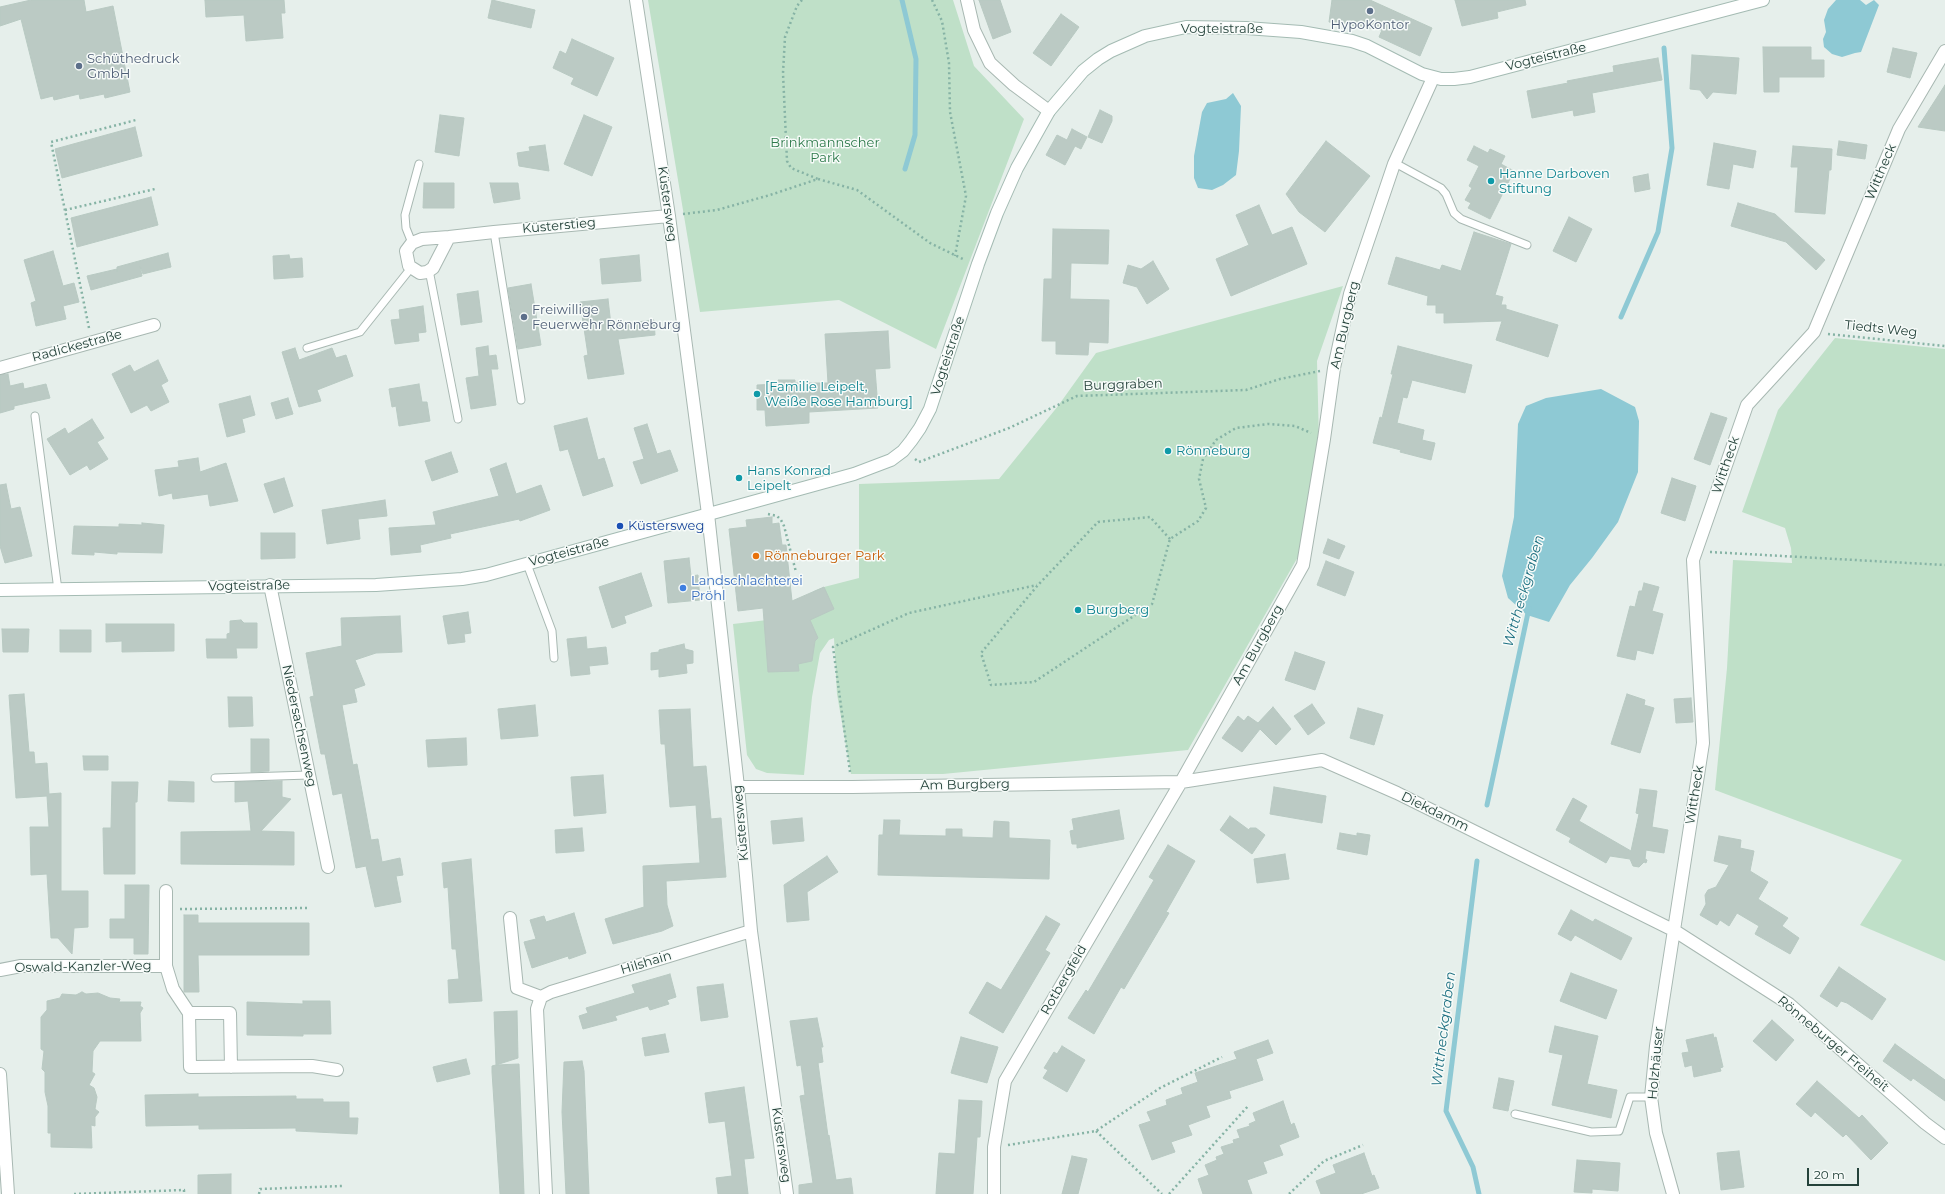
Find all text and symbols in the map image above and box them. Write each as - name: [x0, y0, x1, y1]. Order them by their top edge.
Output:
- marker: HypoKontor: [1365, 6, 1375, 16]
- place label: HypoKontor: [1331, 17, 1409, 33]
- street label: Vogteistraße: [1181, 21, 1263, 37]
- street label: Vogteistraße: [1504, 39, 1588, 75]
- place label: Schüthedruck GmbH: [87, 51, 179, 82]
- marker: Schüthedruck GmbH: [74, 61, 84, 71]
- park label: Brinkmannscher Park: [770, 135, 880, 166]
- street label: Wittheck: [1862, 142, 1900, 202]
- street label: Küstersweg: [654, 165, 680, 243]
- place label: Hanne Darboven Stiftung: [1499, 166, 1610, 197]
- marker: Hanne Darboven Stiftung: [1486, 176, 1496, 186]
- street label: Küsterstieg: [521, 215, 597, 237]
- street label: Am Burgberg: [1327, 280, 1363, 370]
- place label: Freiwillige Feuerwehr Rönneburg: [532, 302, 681, 333]
- marker: Freiwillige Feuerwehr Rönneburg: [519, 312, 529, 322]
- street label: Vogteistraße: [928, 314, 968, 398]
- street label: Tiedts Weg: [1844, 317, 1918, 341]
- street label: Radickestraße: [30, 327, 124, 365]
- street label: Burggraben: [1083, 376, 1163, 394]
- place label: [Familie Leipelt, Weiße Rose Hamburg]: [765, 379, 913, 410]
- marker: [Familie Leipelt, Weiße Rose Hamburg]: [752, 389, 762, 399]
- street label: Wittheck: [1709, 434, 1743, 496]
- place label: Rönneburg: [1176, 443, 1250, 459]
- marker: Rönneburg: [1163, 446, 1173, 456]
- place label: Hans Konrad Leipelt: [747, 463, 831, 494]
- marker: Hans Konrad Leipelt: [734, 473, 744, 483]
- place label: Küstersweg: [628, 518, 704, 534]
- marker: Küstersweg: [615, 521, 625, 531]
- water label: Wittheckgraben: [1500, 533, 1548, 649]
- street label: Vogteistraße: [527, 534, 611, 570]
- place label: Rönneburger Park: [764, 548, 885, 564]
- marker: Rönneburger Park: [751, 551, 761, 561]
- place label: Landschlachterei Pröhl: [691, 573, 803, 604]
- street label: Vogteistraße: [208, 577, 290, 595]
- marker: Landschlachterei Pröhl: [678, 583, 688, 593]
- place label: Burgberg: [1086, 602, 1149, 618]
- street label: Am Burgberg: [1229, 602, 1287, 688]
- marker: Burgberg: [1073, 605, 1083, 615]
- street label: Niedersachsenweg: [278, 663, 320, 789]
- street label: Wittheck: [1683, 764, 1707, 826]
- street label: Am Burgberg: [920, 776, 1010, 794]
- street label: Küstersweg: [730, 784, 752, 862]
- street label: Diekdamm: [1398, 789, 1472, 835]
- street label: Rotbergfeld: [1038, 942, 1090, 1018]
- street label: Hilshain: [619, 948, 673, 978]
- street label: Oswald-Kanzler-Weg: [14, 958, 152, 976]
- water label: Wittheckgraben: [1429, 971, 1459, 1087]
- street label: Rönneburger Freiheit: [1774, 993, 1892, 1095]
- street label: Holzhäuser: [1645, 1026, 1667, 1100]
- street label: Küstersweg: [768, 1106, 794, 1184]
- scale bar: [1809, 1160, 1861, 1186]
- text: 20 m: [1814, 1167, 1845, 1182]

